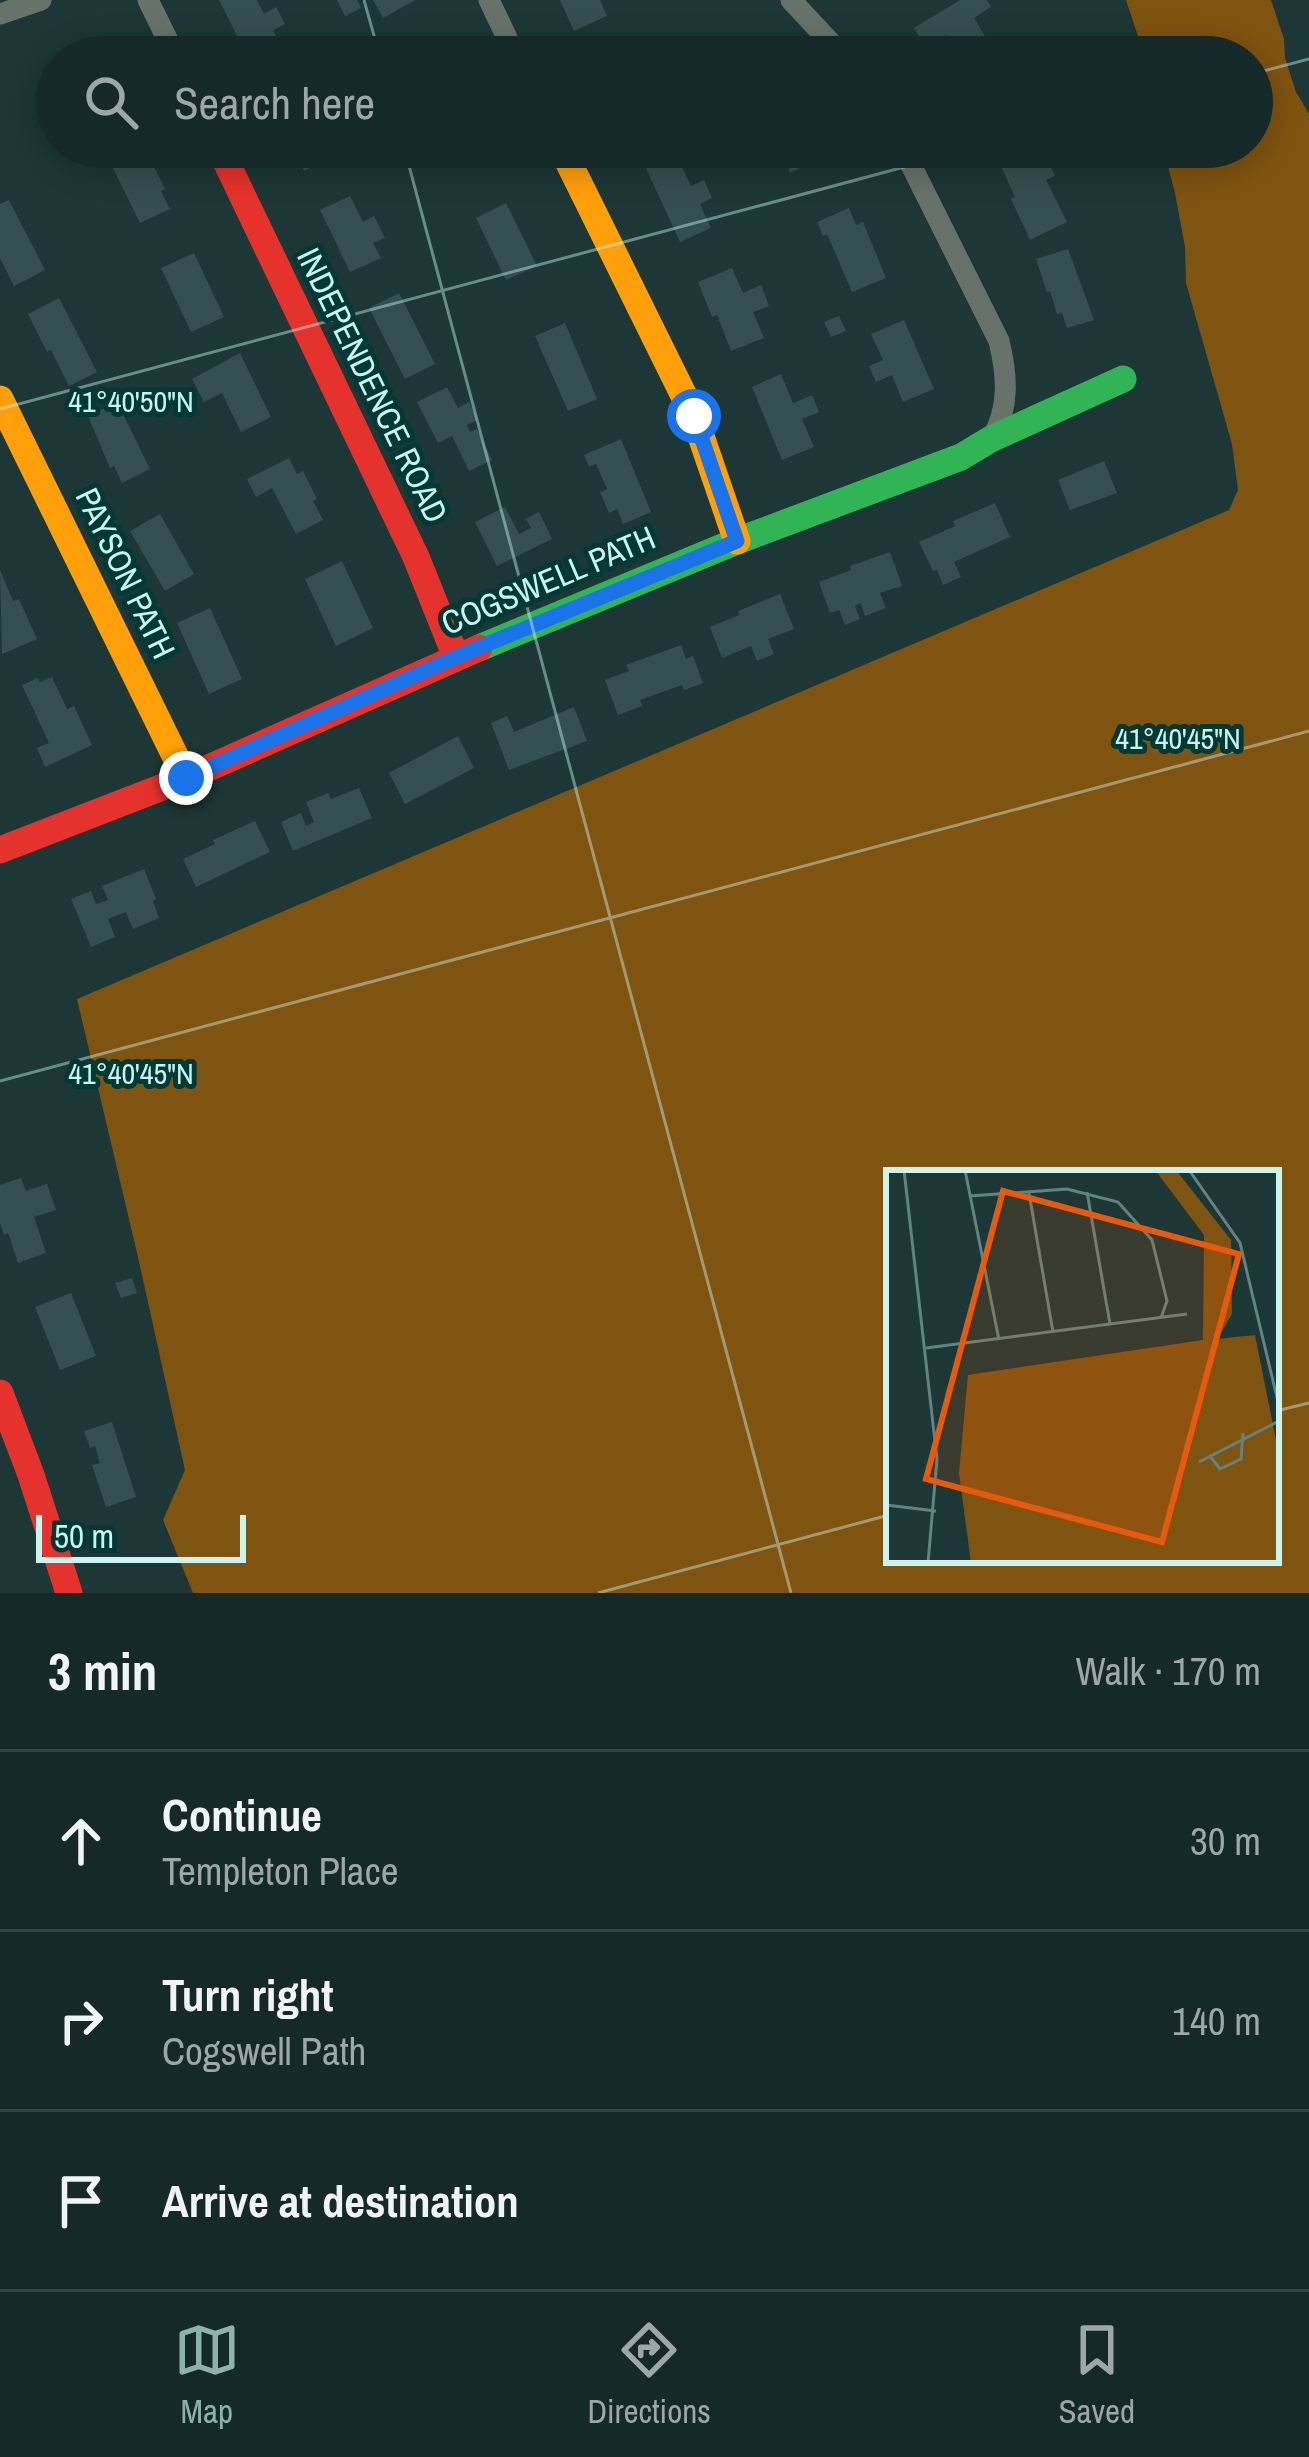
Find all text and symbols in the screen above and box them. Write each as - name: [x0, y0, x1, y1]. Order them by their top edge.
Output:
- search box: [36, 36, 1273, 168]
- icon: search: [78, 69, 144, 135]
- text: Search here: [174, 72, 375, 133]
- street label: INDEPENDENCE ROAD: [287, 240, 459, 530]
- text: 41°40'50"N: [68, 381, 194, 421]
- route start: [667, 389, 721, 443]
- street label: PAYSON PATH: [66, 480, 186, 666]
- street label: COGSWELL PATH: [434, 515, 662, 645]
- text: 41°40'45"N: [1115, 718, 1241, 758]
- route end: [159, 751, 213, 805]
- text: 41°40'45"N: [68, 1053, 194, 1093]
- inset map: [886, 1170, 1279, 1563]
- scale bar: [36, 1509, 246, 1562]
- text: 50 m: [54, 1514, 114, 1558]
- text: 3 min: [48, 1637, 157, 1706]
- text: Walk · 170 m: [1076, 1645, 1261, 1697]
- text: Continue: [162, 1784, 322, 1845]
- icon: ahead: [48, 1808, 114, 1874]
- text: 30 m: [1190, 1815, 1261, 1867]
- text: Templeton Place: [162, 1845, 398, 1897]
- text: Turn right: [162, 1964, 334, 2025]
- icon: right: [48, 1988, 114, 2054]
- text: 140 m: [1172, 1995, 1261, 2047]
- text: Cogswell Path: [162, 2025, 366, 2077]
- icon: arrive: [48, 2168, 114, 2234]
- text: Arrive at destination: [162, 2170, 519, 2231]
- tab: Map: [174, 2317, 240, 2433]
- tab: Directions: [587, 2317, 711, 2433]
- tab: Saved: [1058, 2317, 1135, 2433]

